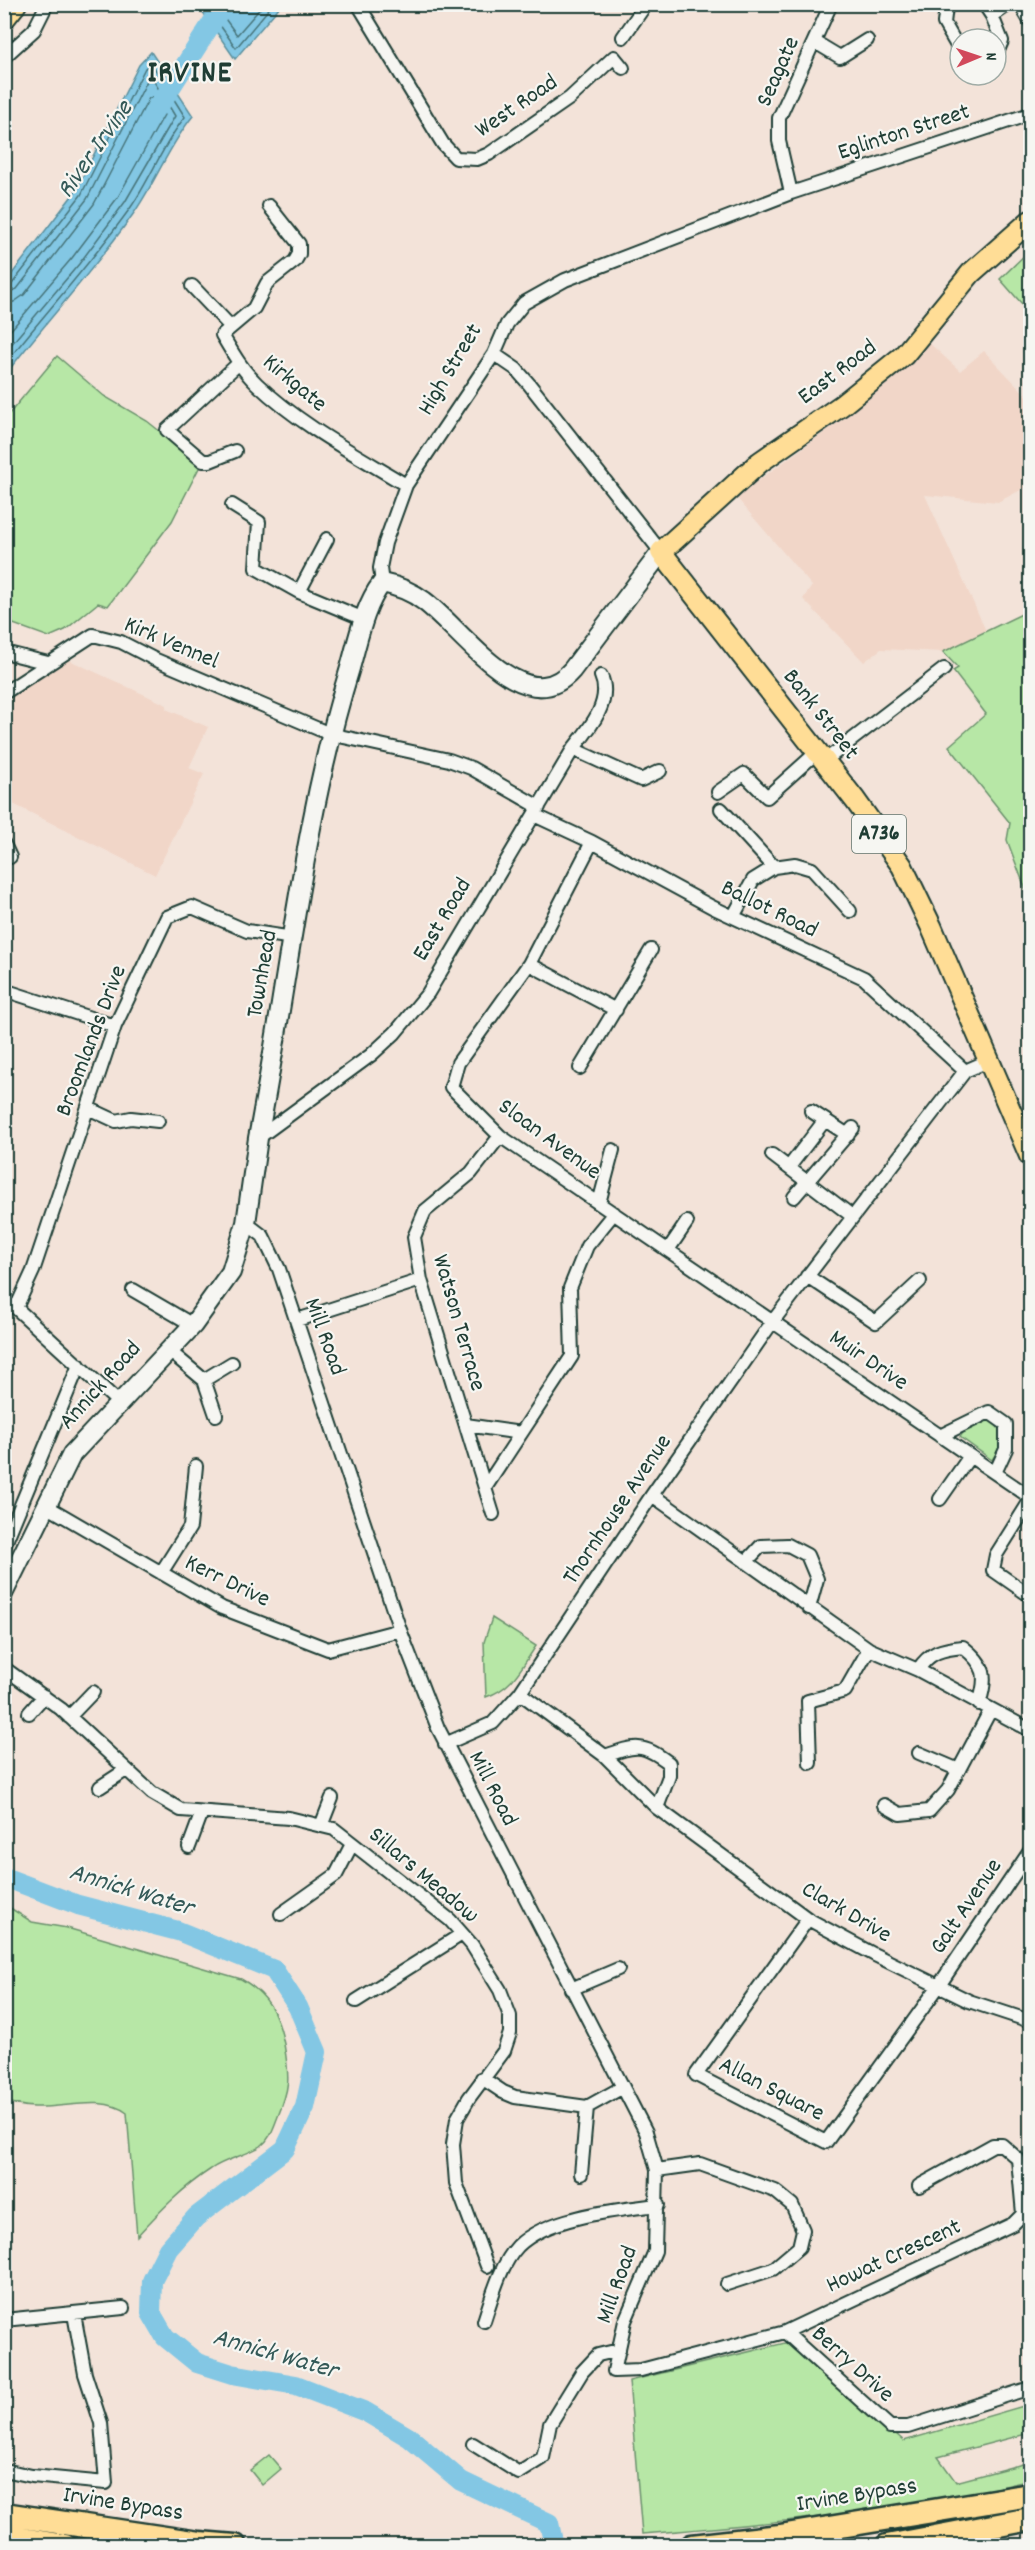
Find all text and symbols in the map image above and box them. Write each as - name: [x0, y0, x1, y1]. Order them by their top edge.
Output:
- north arrow: [948, 27, 1008, 87]
- street label: Seagate: [749, 31, 809, 113]
- text: N: [979, 52, 1002, 61]
- district label: IRVINE: [147, 54, 233, 97]
- street label: West Road: [469, 67, 565, 147]
- water label: River Irvine: [49, 92, 144, 207]
- street label: Eglinton Street: [834, 96, 975, 170]
- street label: High Street: [410, 317, 492, 422]
- street label: East Road: [791, 332, 885, 414]
- street label: Kirkgate: [254, 347, 334, 421]
- street label: Kirk Vennel: [118, 609, 224, 679]
- street label: Bank Street: [774, 662, 867, 768]
- road number: A736: [852, 815, 906, 853]
- street label: East Road: [405, 872, 481, 968]
- street label: Ballot Road: [715, 872, 823, 948]
- street label: Townhead: [239, 927, 287, 1021]
- street label: Broomlands Drive: [48, 961, 136, 1121]
- street label: Sloan Avenue: [490, 1091, 608, 1189]
- street label: Watson Terrace: [422, 1251, 494, 1395]
- street label: Mill Road: [294, 1293, 354, 1381]
- street label: Muir Drive: [821, 1322, 915, 1400]
- street label: Annick Road: [52, 1334, 150, 1438]
- street label: Thornhouse Avenue: [555, 1428, 681, 1592]
- street label: Kerr Drive: [179, 1547, 275, 1617]
- street label: Mill Road: [459, 1746, 525, 1832]
- street label: Sillars Meadow: [360, 1819, 486, 1933]
- street label: Galt Avenue: [922, 1852, 1012, 1962]
- water label: Annick Water: [64, 1855, 201, 1928]
- street label: Clark Drive: [794, 1873, 898, 1953]
- street label: Allan Square: [712, 2049, 830, 2131]
- street label: Howat Crescent: [821, 2211, 967, 2303]
- street label: Mill Road: [588, 2241, 648, 2329]
- street label: Berry Drive: [803, 2319, 901, 2411]
- water label: Annick Water: [208, 2320, 345, 2391]
- street label: Irvine Bypass: [794, 2470, 920, 2522]
- street label: Irvine Bypass: [60, 2479, 186, 2531]

